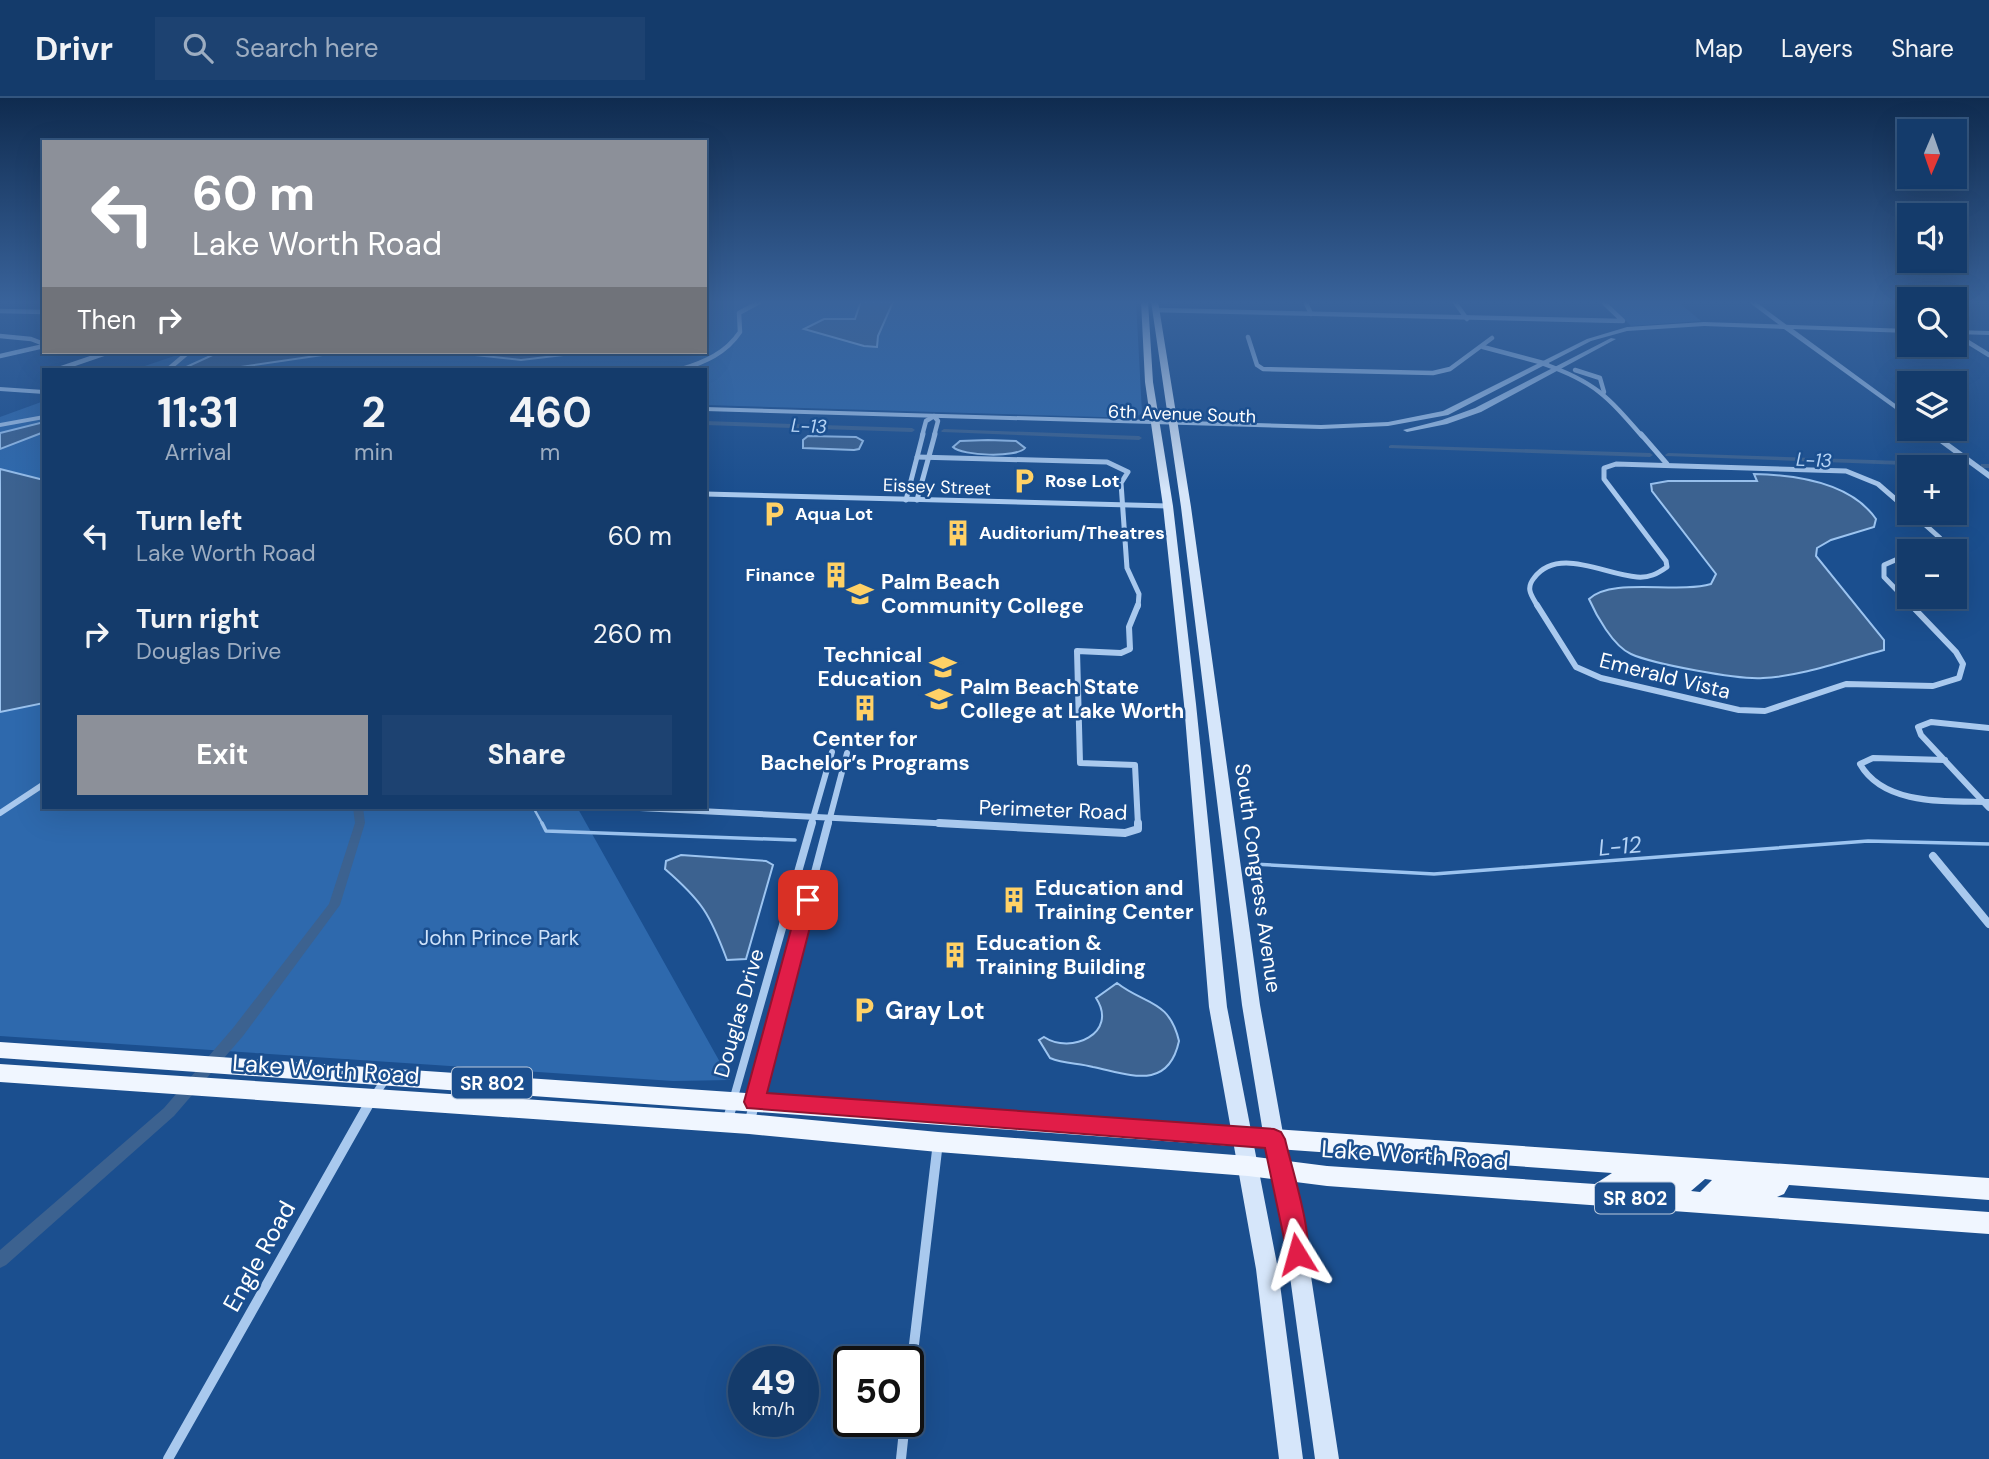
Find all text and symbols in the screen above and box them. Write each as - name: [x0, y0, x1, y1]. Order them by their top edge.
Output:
- search box: [155, 17, 645, 80]
- text: Drivr: [35, 27, 113, 70]
- icon: search: [179, 29, 217, 67]
- text: Search here: [235, 31, 378, 65]
- text: Map: [1695, 33, 1743, 64]
- text: Layers: [1781, 33, 1853, 64]
- text: Share: [1891, 33, 1954, 64]
- north arrow: [1897, 119, 1967, 189]
- map controls: [1897, 119, 1967, 609]
- text: 60 m: [192, 161, 315, 225]
- icon: left: [77, 168, 168, 259]
- button: sound: [1897, 203, 1967, 273]
- text: Lake Worth Road: [192, 223, 442, 265]
- button: search: [1897, 287, 1967, 357]
- icon: right: [150, 301, 188, 339]
- text: Then: [77, 303, 136, 337]
- button: layers: [1897, 371, 1967, 441]
- text: 11:31: [157, 385, 239, 440]
- text: 2: [361, 385, 386, 440]
- text: 460: [508, 385, 592, 440]
- street label: 6th Avenue South: [1107, 399, 1257, 429]
- water label: L-13: [791, 413, 827, 439]
- text: Arrival: [164, 437, 231, 467]
- text: min: [354, 437, 393, 467]
- text: m: [540, 437, 560, 467]
- water label: L-13: [1796, 447, 1832, 473]
- button: +: [1897, 455, 1967, 525]
- parking icon: Rose Lot: [1009, 466, 1039, 496]
- place label: Rose Lot: [1045, 469, 1120, 493]
- street label: Eissey Street: [882, 473, 992, 501]
- parking icon: Aqua Lot: [759, 499, 789, 529]
- place label: Aqua Lot: [795, 502, 873, 526]
- text: Turn left: [136, 504, 243, 538]
- icon: left: [77, 517, 115, 555]
- building icon: Auditorium/Theatres: [943, 518, 973, 548]
- text: 60 m: [608, 519, 672, 553]
- place label: Auditorium/Theatres: [979, 521, 1165, 545]
- text: Lake Worth Road: [136, 538, 316, 568]
- button: −: [1897, 539, 1967, 609]
- building icon: Finance: [821, 560, 851, 590]
- place label: Finance: [746, 563, 815, 587]
- place label: Palm Beach Community College: [881, 568, 1084, 620]
- school or university icon: Palm Beach Community College: [845, 579, 875, 609]
- text: Turn right: [136, 602, 260, 636]
- icon: right: [77, 615, 115, 653]
- text: 260 m: [593, 617, 672, 651]
- text: Douglas Drive: [136, 636, 281, 666]
- place label: Technical Education: [818, 641, 922, 693]
- street label: Emerald Vista: [1597, 646, 1733, 706]
- school or university icon: Technical Education: [928, 652, 958, 682]
- place label: Palm Beach State College at Lake Worth: [960, 673, 1184, 725]
- school or university icon: Palm Beach State College at Lake Worth: [924, 684, 954, 714]
- building icon: Center for Bachelor’s Programs: [850, 693, 880, 723]
- button: Exit: [77, 715, 368, 795]
- button: Share: [382, 715, 672, 795]
- place label: Center for Bachelor’s Programs: [760, 725, 970, 777]
- street label: South Congress Avenue: [1228, 762, 1288, 994]
- street label: Perimeter Road: [978, 793, 1128, 827]
- water label: L-12: [1597, 829, 1643, 863]
- pin: [778, 870, 838, 930]
- place label: Education and Training Center: [1035, 874, 1194, 926]
- icon: arrive: [789, 881, 827, 919]
- building icon: Education and Training Center: [999, 885, 1029, 915]
- park label: John Prince Park: [419, 924, 580, 952]
- place label: Education & Training Building: [976, 929, 1146, 981]
- building icon: Education & Training Building: [940, 940, 970, 970]
- street label: Douglas Drive: [707, 945, 771, 1081]
- parking icon: Gray Lot: [849, 995, 879, 1025]
- place label: Gray Lot: [885, 995, 985, 1026]
- street label: Lake Worth Road: [231, 1047, 421, 1091]
- road number: SR 802: [452, 1068, 532, 1099]
- street label: Lake Worth Road: [1320, 1133, 1510, 1177]
- road number: SR 802: [1595, 1182, 1675, 1214]
- street label: Engle Road: [216, 1195, 302, 1317]
- position arrow: [1260, 1217, 1334, 1291]
- speed limit sign: 50: [833, 1346, 924, 1437]
- text: 49: [751, 1359, 796, 1405]
- text: km/h: [752, 1397, 795, 1421]

